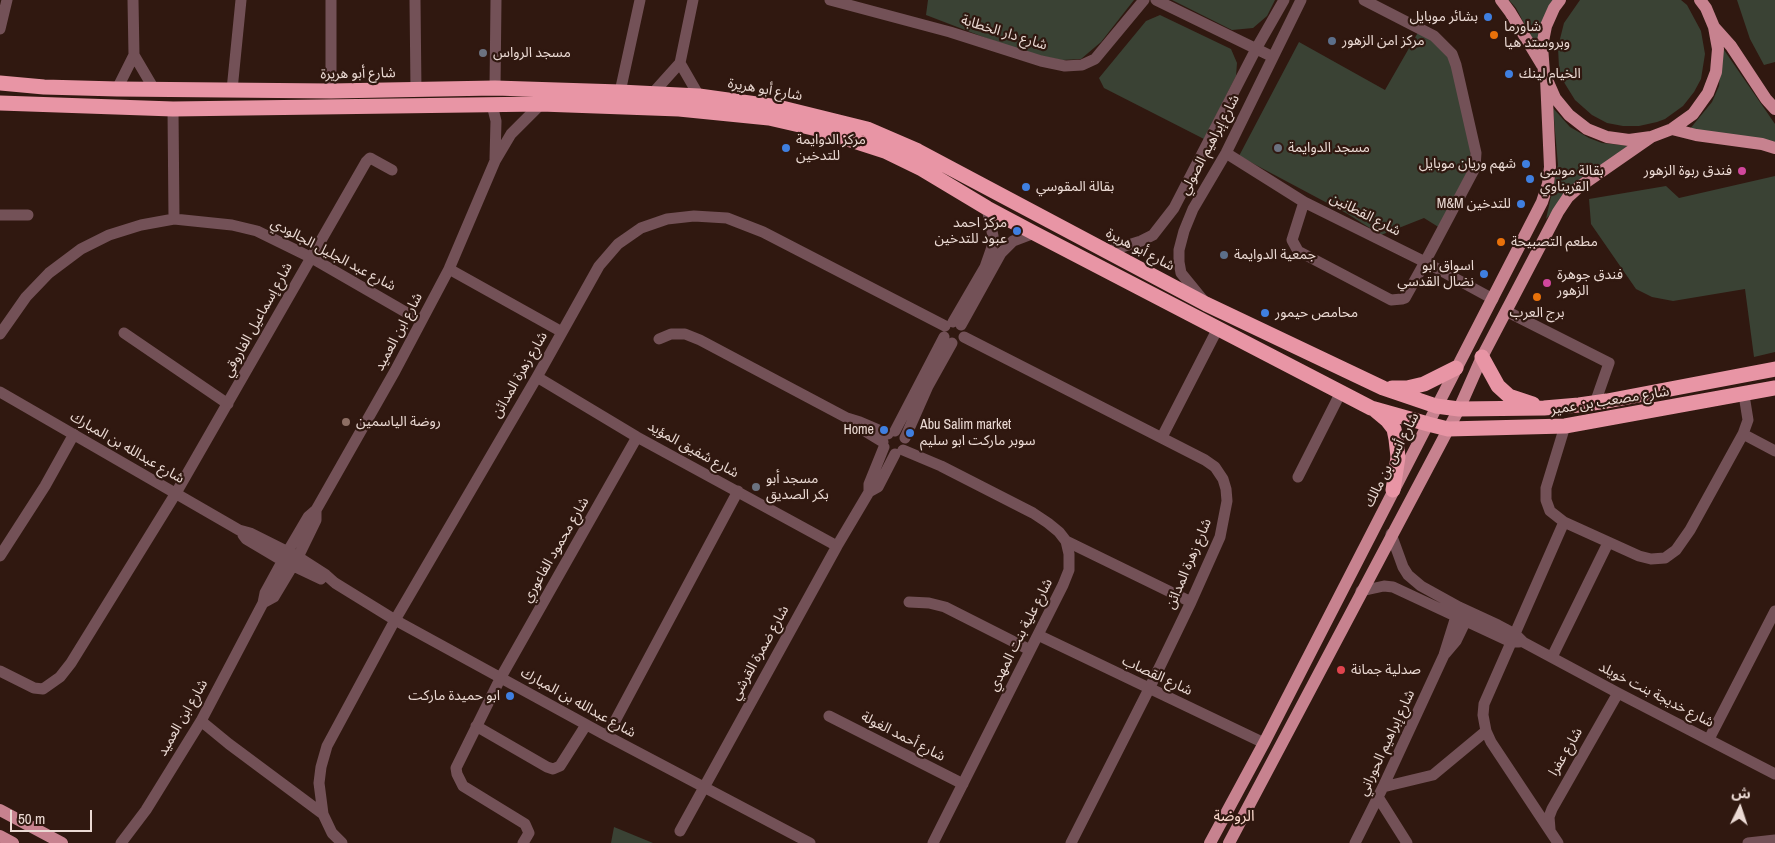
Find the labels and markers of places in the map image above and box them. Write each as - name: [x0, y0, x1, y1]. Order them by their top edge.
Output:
- place label: بشائر موبايل: [1410, 9, 1478, 25]
- marker: بشائر موبايل: [1482, 11, 1494, 23]
- place label: شاورما وبروستد هيا: [1504, 19, 1570, 52]
- marker: شاورما وبروستد هيا: [1488, 29, 1500, 41]
- place label: مركز امن الزهور: [1342, 33, 1425, 49]
- marker: مركز امن الزهور: [1326, 35, 1338, 47]
- place label: مسجد الرواس: [493, 45, 571, 61]
- marker: مسجد الرواس: [477, 47, 489, 59]
- place label: الخيام لينك: [1519, 66, 1581, 82]
- marker: الخيام لينك: [1503, 68, 1515, 80]
- place label: مركز الدوايمة للتدخين: [796, 132, 866, 164]
- place label: مسجد الدوايمة: [1288, 140, 1370, 156]
- marker: مركز الدوايمة للتدخين: [780, 142, 792, 154]
- marker: مسجد الدوايمة: [1272, 142, 1284, 154]
- place label: شهم وريان موبايل: [1419, 156, 1516, 172]
- marker: شهم وريان موبايل: [1520, 158, 1532, 170]
- place label: بقالة موسى القريناوي: [1540, 163, 1604, 196]
- place label: فندق ربوة الزهور: [1644, 163, 1732, 179]
- marker: فندق ربوة الزهور: [1736, 165, 1748, 177]
- marker: بقالة موسى القريناوي: [1524, 173, 1536, 185]
- place label: بقالة المقوسي: [1036, 179, 1114, 195]
- marker: بقالة المقوسي: [1020, 181, 1032, 193]
- place label: M&M للتدخين: [1437, 196, 1511, 212]
- marker: M&M للتدخين: [1515, 198, 1527, 210]
- place label: مركز احمد عبود للتدخين: [934, 215, 1007, 248]
- marker: مركز احمد عبود للتدخين: [1011, 225, 1023, 237]
- place label: مطعم التصبيحة: [1511, 234, 1598, 250]
- marker: مطعم التصبيحة: [1495, 236, 1507, 248]
- place label: جمعية الدوايمة: [1234, 247, 1316, 263]
- marker: جمعية الدوايمة: [1218, 249, 1230, 261]
- place label: اسواق ابو نضال القدسي: [1397, 258, 1474, 290]
- place label: فندق جوهرة الزهور: [1557, 267, 1623, 300]
- marker: اسواق ابو نضال القدسي: [1478, 268, 1490, 280]
- marker: فندق جوهرة الزهور: [1541, 277, 1553, 289]
- marker: برج العرب: [1531, 291, 1543, 303]
- place label: محامص حيمور: [1275, 305, 1358, 321]
- place label: برج العرب: [1509, 305, 1565, 321]
- marker: محامص حيمور: [1259, 307, 1271, 319]
- place label: روضة الياسمين: [356, 414, 441, 430]
- marker: روضة الياسمين: [340, 416, 352, 428]
- place label: Abu Salim market سوبر ماركت ابو سليم: [920, 417, 1036, 450]
- place label: Home: [843, 422, 874, 438]
- marker: Home: [878, 424, 890, 436]
- marker: Abu Salim market سوبر ماركت ابو سليم: [904, 427, 916, 439]
- place label: مسجد أبو بكر الصديق: [766, 471, 829, 504]
- marker: مسجد أبو بكر الصديق: [750, 481, 762, 493]
- place label: صدلية جمانة: [1351, 662, 1421, 678]
- marker: صدلية جمانة: [1335, 664, 1347, 676]
- place label: ابو حميدة ماركت: [408, 688, 500, 704]
- marker: ابو حميدة ماركت: [504, 690, 516, 702]

